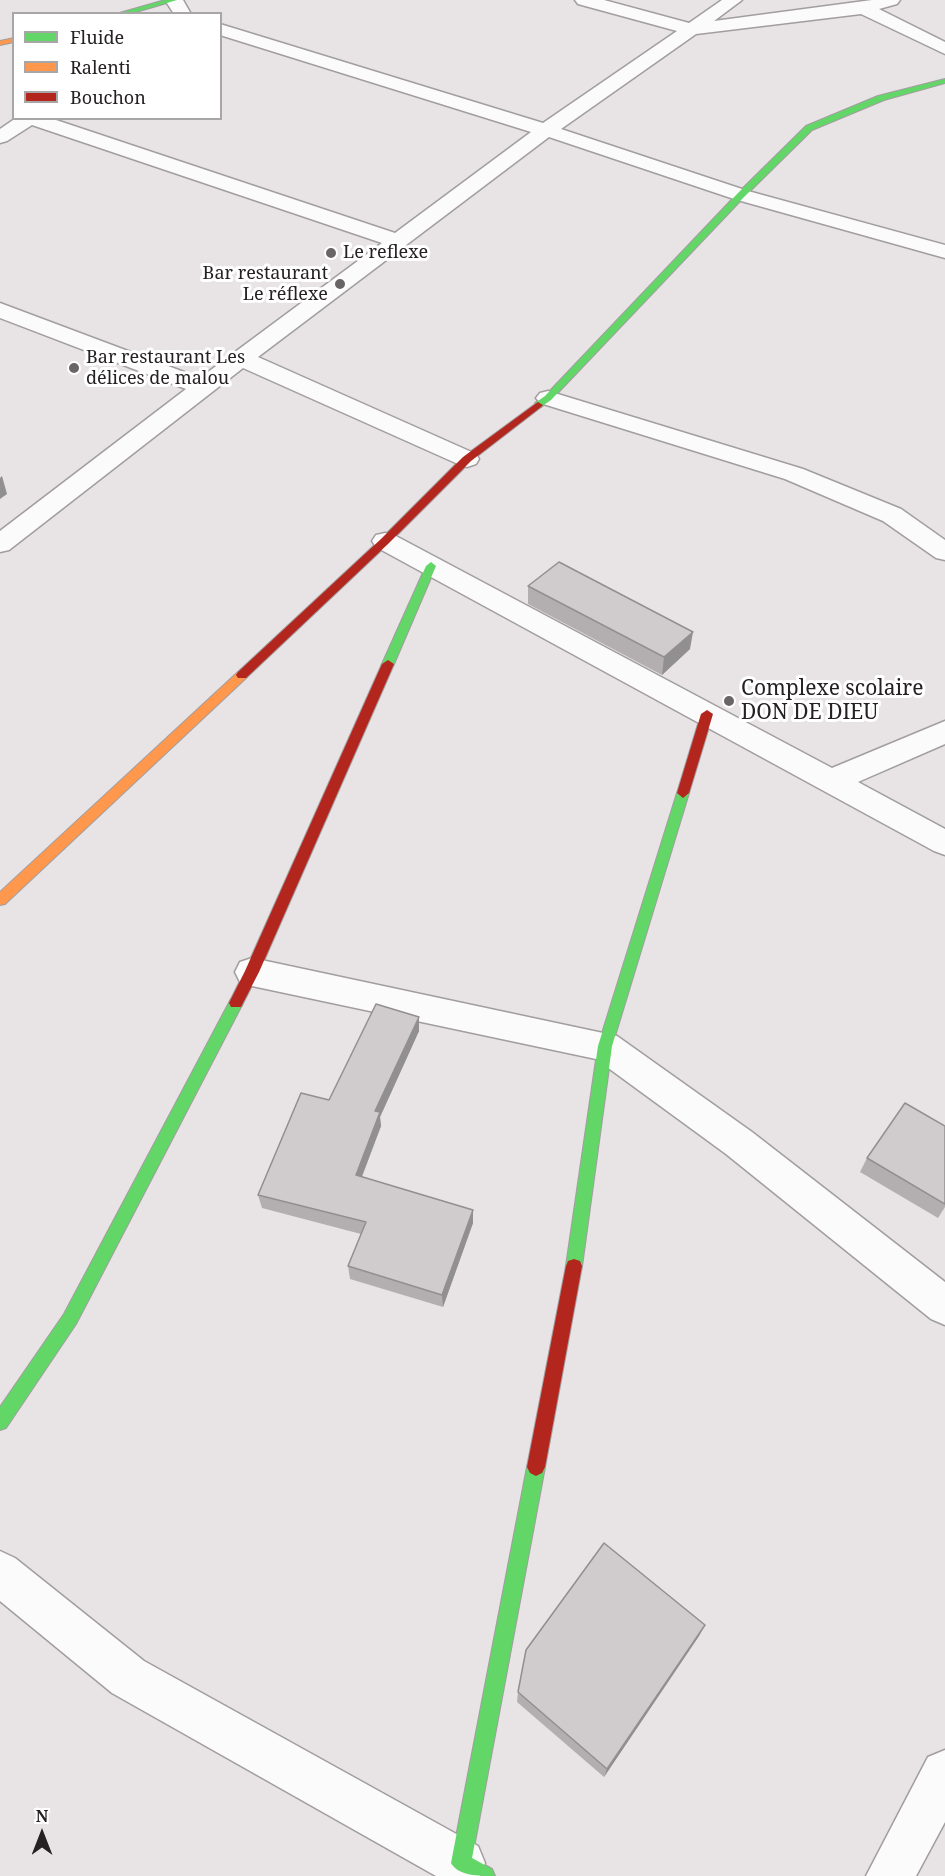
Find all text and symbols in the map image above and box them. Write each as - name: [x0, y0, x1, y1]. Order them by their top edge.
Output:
- legend: [12, 12, 222, 120]
- text: Fluide: [70, 25, 124, 49]
- text: Ralenti: [70, 55, 131, 79]
- text: Bouchon: [70, 85, 146, 109]
- place label: Le reflexe: [343, 242, 428, 264]
- marker: Le reflexe: [324, 246, 338, 260]
- place label: Bar restaurant Le réflexe: [203, 263, 328, 306]
- marker: Bar restaurant Le réflexe: [333, 277, 347, 291]
- place label: Bar restaurant Les délices de malou: [86, 347, 245, 389]
- marker: Bar restaurant Les délices de malou: [67, 361, 81, 375]
- place label: Complexe scolaire DON DE DIEU: [741, 676, 923, 726]
- marker: Complexe scolaire DON DE DIEU: [722, 694, 736, 708]
- north arrow: [12, 1804, 72, 1864]
- text: N: [36, 1805, 48, 1827]

